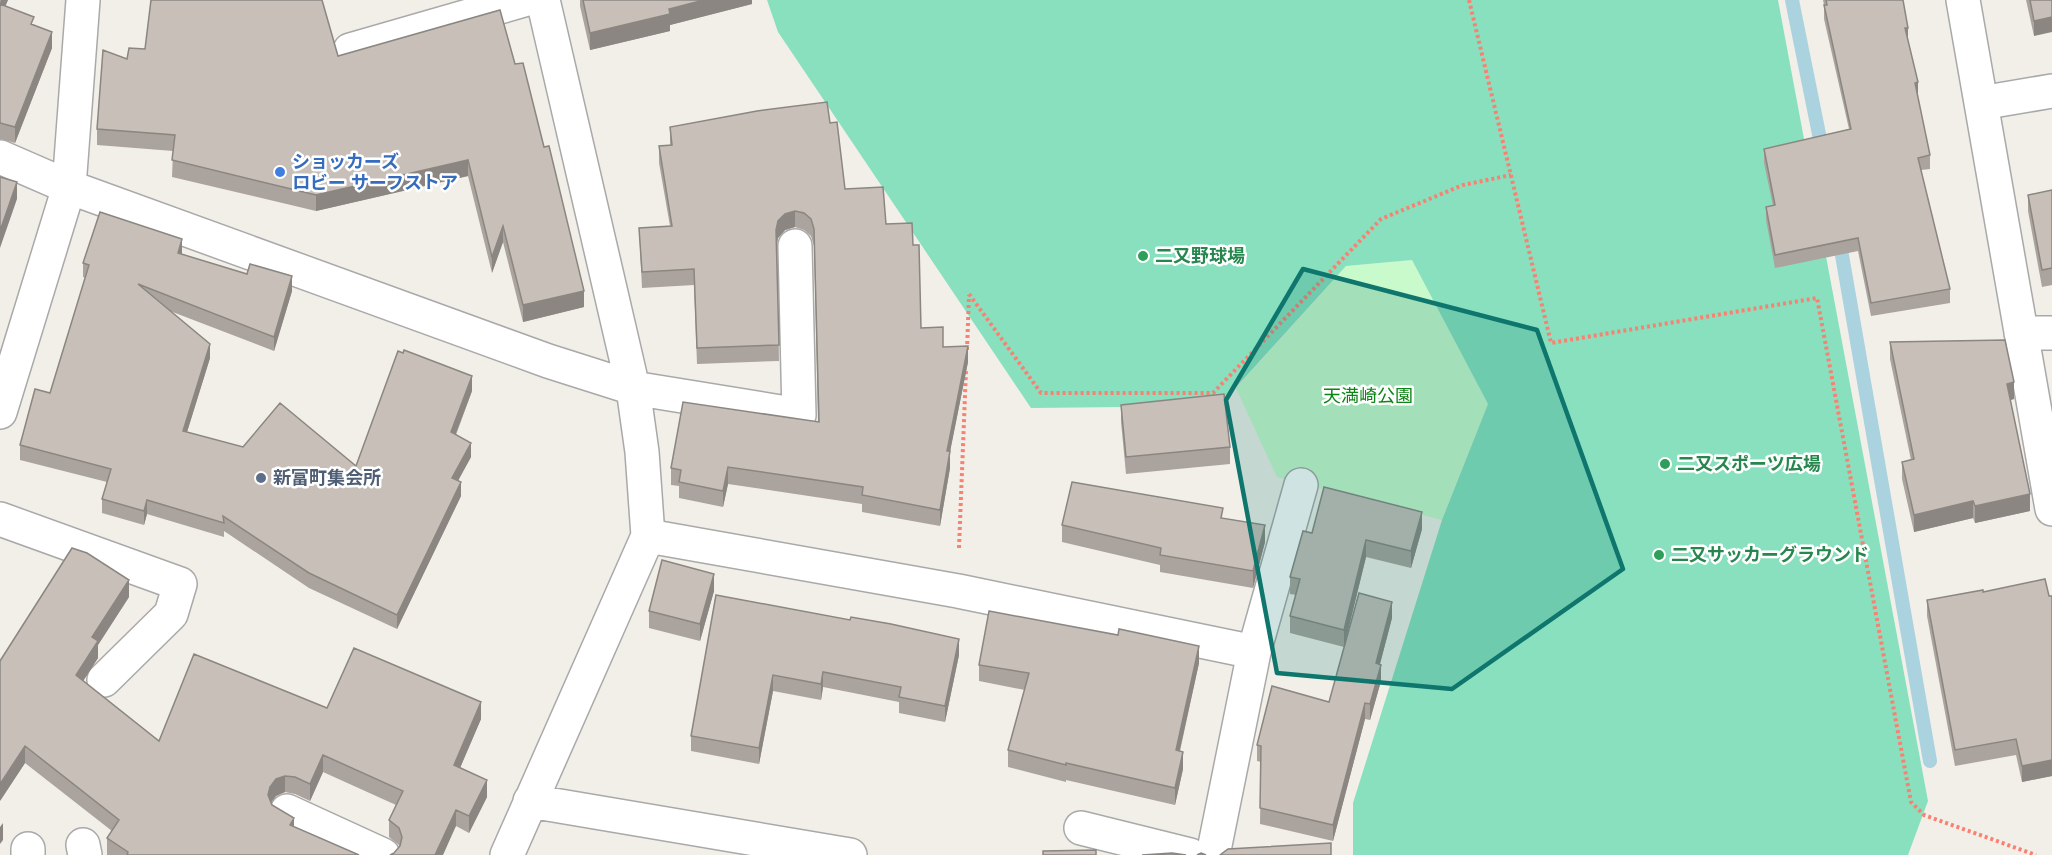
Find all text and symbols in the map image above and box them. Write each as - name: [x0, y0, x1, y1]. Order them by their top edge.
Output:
- place label: ショッカーズ ロビー サーフストア: [292, 152, 458, 193]
- marker: ショッカーズ ロビー サーフストア: [273, 165, 287, 179]
- place label: 二又野球場: [1155, 246, 1245, 266]
- marker: 二又野球場: [1136, 249, 1150, 263]
- park label: 天満崎公園: [1323, 386, 1413, 406]
- place label: 二又スポーツ広場: [1677, 454, 1821, 474]
- marker: 二又スポーツ広場: [1658, 457, 1672, 471]
- place label: 新富町集会所: [273, 468, 381, 488]
- marker: 新富町集会所: [254, 471, 268, 485]
- place label: 二又サッカーグラウンド: [1671, 545, 1869, 565]
- marker: 二又サッカーグラウンド: [1652, 548, 1666, 562]

